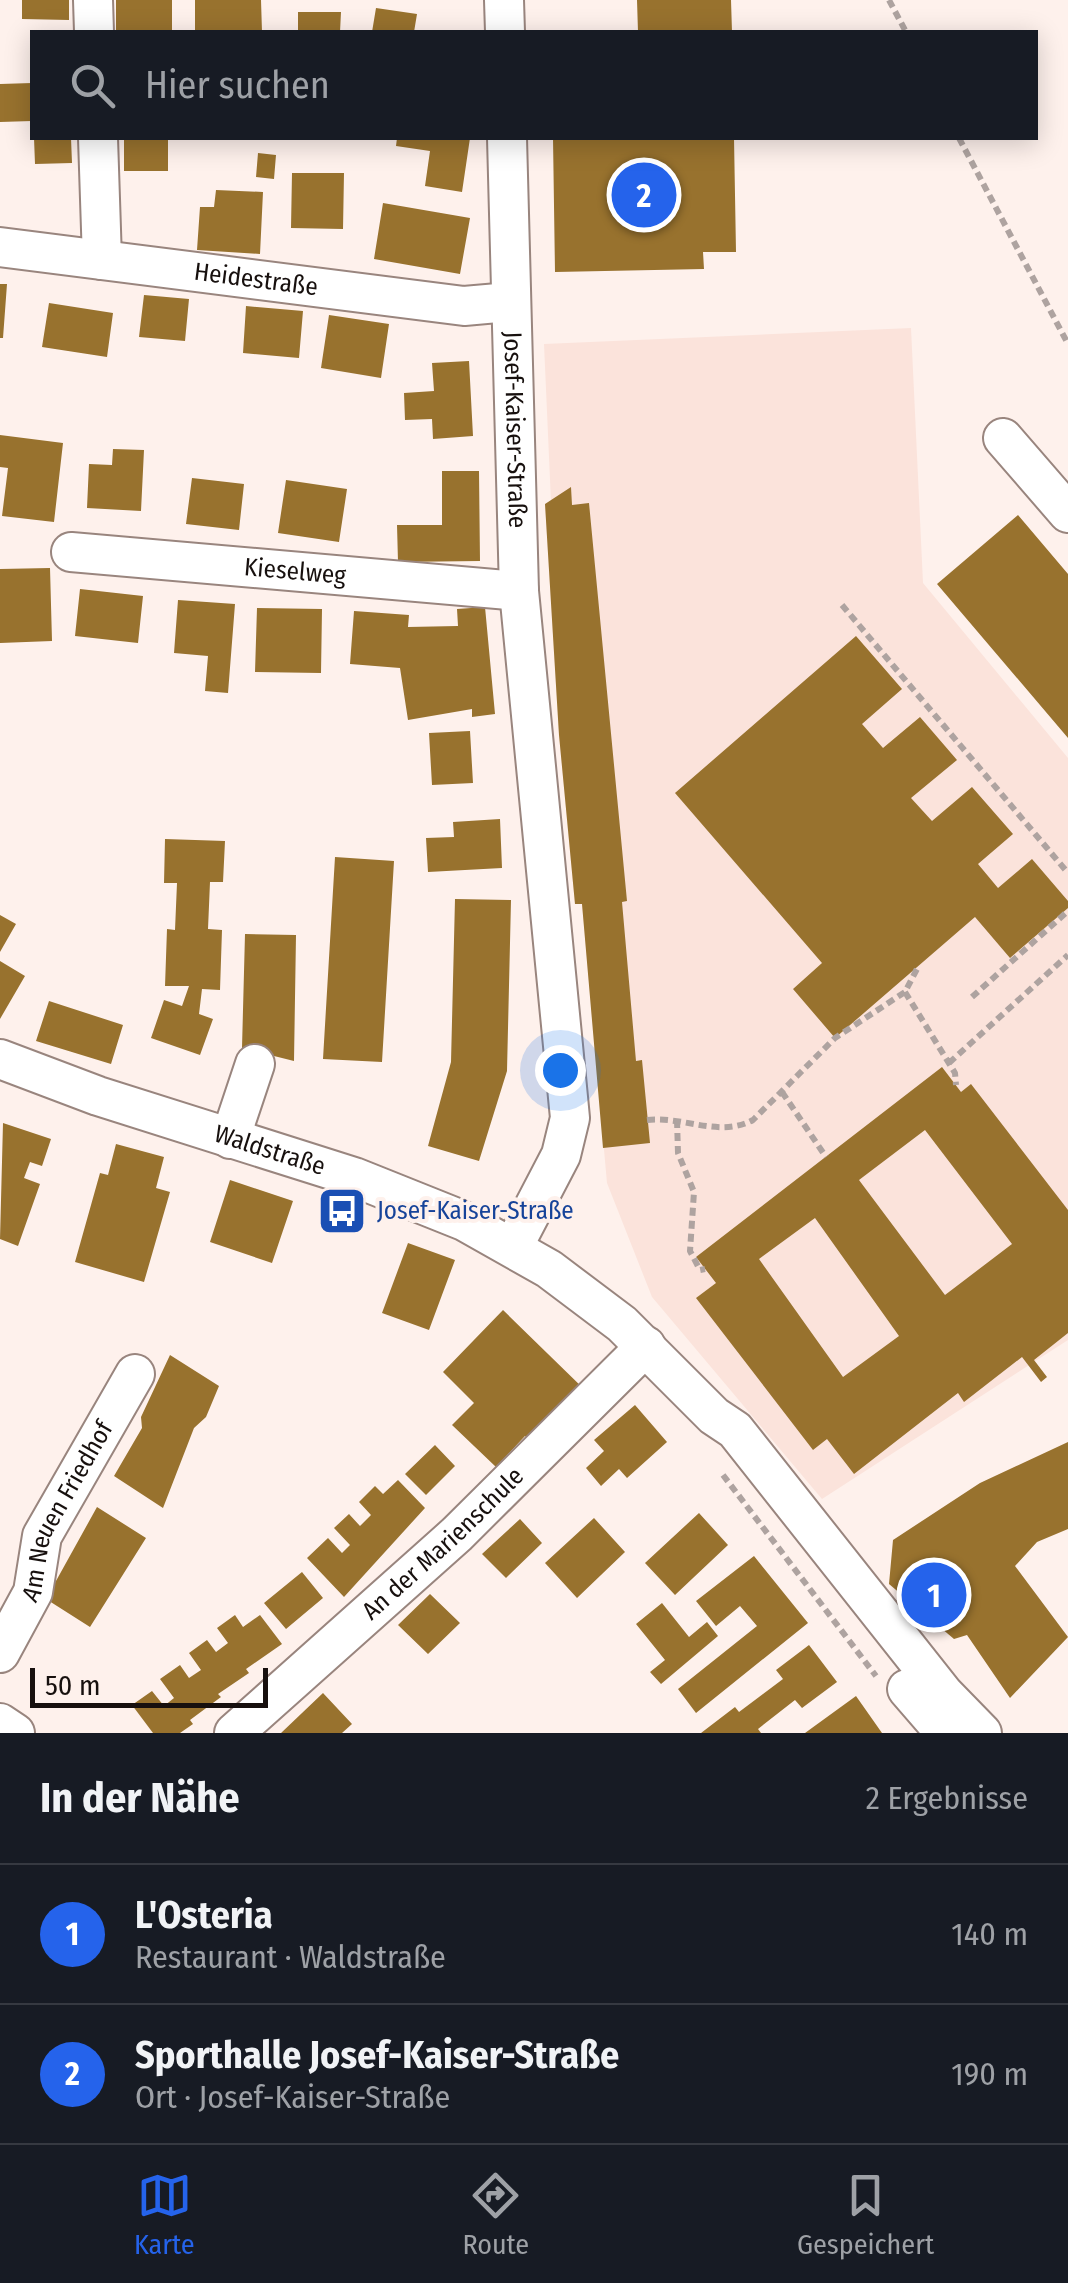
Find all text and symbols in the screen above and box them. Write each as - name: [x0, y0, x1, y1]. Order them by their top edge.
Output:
- search box: [30, 30, 1038, 140]
- icon: search: [65, 58, 120, 113]
- text: Hier suchen: [145, 62, 330, 108]
- pin: 2: [612, 158, 676, 232]
- street label: Heidestraße: [192, 257, 320, 302]
- street label: Josef-Kaiser-Straße: [497, 331, 532, 529]
- street label: Kieselweg: [243, 552, 348, 591]
- your location: [535, 1045, 586, 1096]
- street label: Waldstraße: [211, 1119, 329, 1182]
- bus stop icon: Josef-Kaiser-Straße: [316, 1185, 368, 1237]
- place label: Josef-Kaiser-Straße: [377, 1196, 574, 1226]
- street label: Am Neuen Friedhof: [16, 1414, 121, 1607]
- street label: An der Marienschule: [356, 1461, 530, 1626]
- pin: 1: [902, 1558, 966, 1632]
- scale bar: [30, 1663, 268, 1708]
- text: 50 m: [45, 1669, 101, 1702]
- text: In der Nähe: [40, 1773, 240, 1823]
- text: 2 Ergebnisse: [866, 1779, 1028, 1817]
- text: L'Osteria: [135, 1892, 273, 1938]
- text: 1: [66, 1915, 79, 1953]
- text: 140 m: [951, 1915, 1028, 1953]
- text: Restaurant · Waldstraße: [135, 1938, 446, 1976]
- text: Sporthalle Josef-Kaiser-Straße: [135, 2032, 619, 2078]
- text: 2: [65, 2055, 80, 2093]
- text: 190 m: [951, 2055, 1028, 2093]
- text: Ort · Josef-Kaiser-Straße: [135, 2078, 450, 2116]
- tab: Karte: [134, 2168, 195, 2261]
- tab: Route: [462, 2168, 529, 2261]
- tab: Gespeichert: [797, 2168, 934, 2261]

